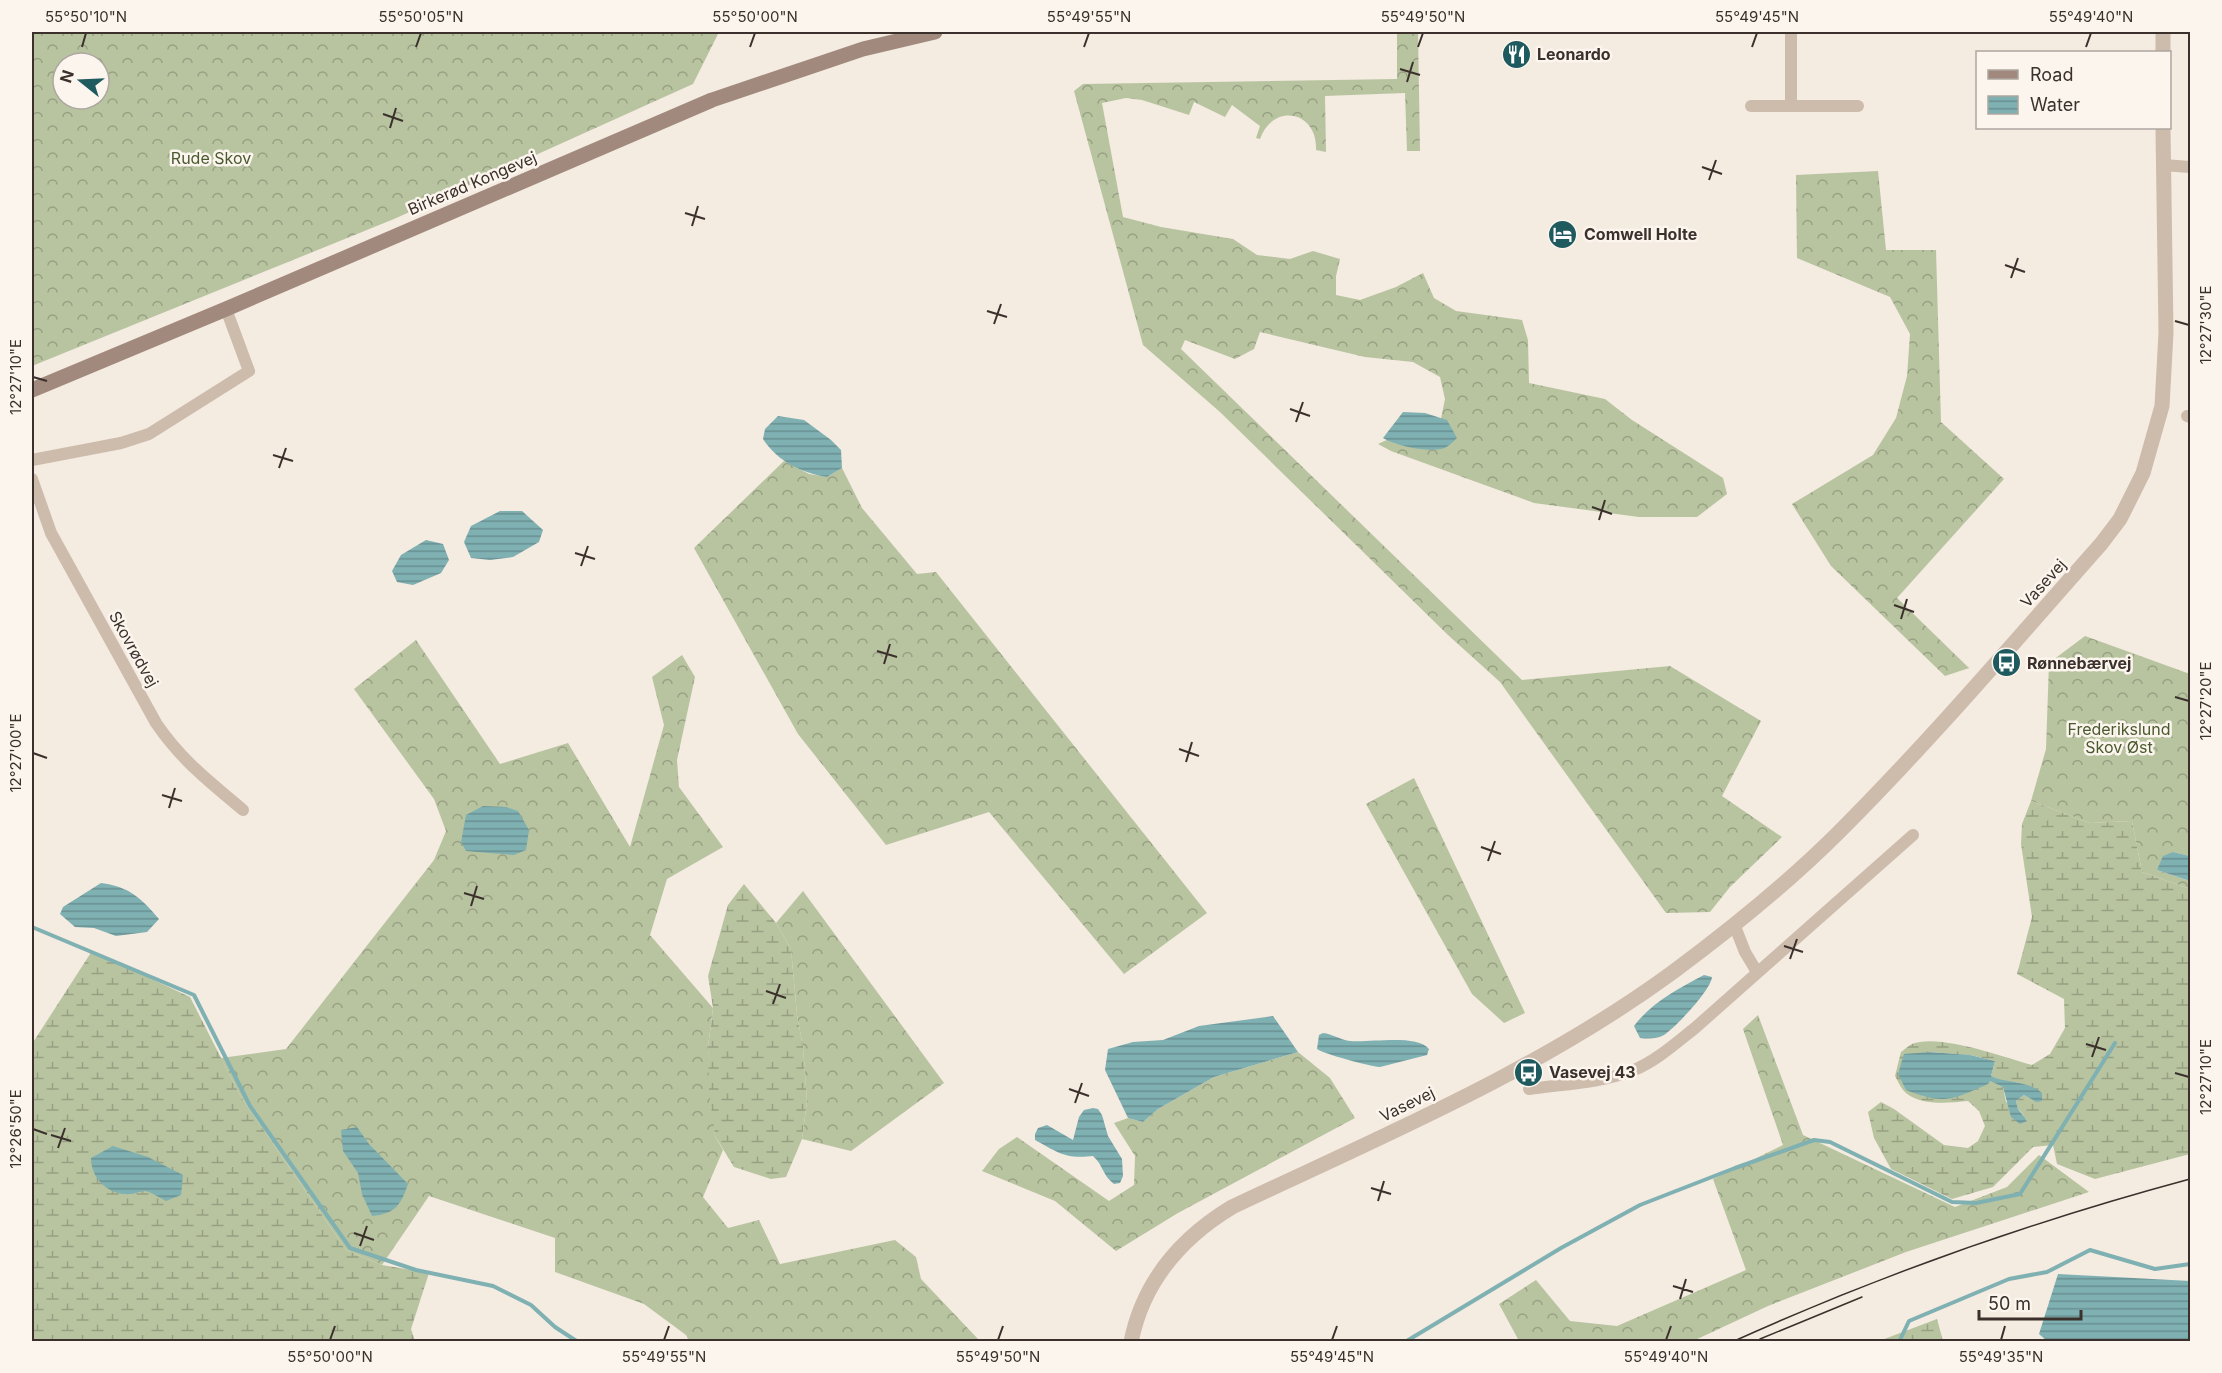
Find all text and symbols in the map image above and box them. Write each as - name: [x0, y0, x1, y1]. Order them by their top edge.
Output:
- text: 55°50'10"N: [45, 7, 127, 26]
- text: 55°50'05"N: [378, 7, 464, 26]
- text: 55°50'00"N: [712, 7, 798, 26]
- text: 55°49'55"N: [1047, 7, 1131, 26]
- text: 55°49'50"N: [1381, 7, 1465, 26]
- text: 55°49'45"N: [1715, 7, 1799, 26]
- text: 55°49'40"N: [2049, 7, 2133, 26]
- restaurant icon: Leonardo: [1500, 38, 1532, 70]
- place label: Leonardo: [1537, 44, 1611, 64]
- north arrow: [51, 51, 111, 111]
- legend: [1976, 51, 2171, 129]
- text: Road: [2030, 64, 2073, 85]
- text: N: [55, 67, 78, 85]
- text: Water: [2030, 94, 2080, 115]
- street label: Birkerød Kongevej: [405, 147, 539, 219]
- park label: Rude Skov: [171, 148, 251, 168]
- hotel icon: Comwell Holte: [1547, 218, 1579, 250]
- place label: Comwell Holte: [1584, 224, 1697, 244]
- text: 12°27'30"E: [2196, 286, 2215, 364]
- text: 12°27'10"E: [6, 339, 25, 415]
- street label: Vasevej: [2016, 555, 2070, 611]
- street label: Skovrødvej: [105, 607, 163, 691]
- bus stop icon: Rønnebærvej: [1990, 647, 2022, 679]
- place label: Rønnebærvej: [2027, 653, 2131, 673]
- text: 12°27'20"E: [2196, 662, 2215, 740]
- text: 12°27'00"E: [6, 713, 25, 793]
- park label: Frederikslund Skov Øst: [2067, 719, 2171, 757]
- text: 12°27'10"E: [2196, 1039, 2215, 1115]
- bus stop icon: Vasevej 43: [1512, 1056, 1544, 1088]
- place label: Vasevej 43: [1549, 1062, 1636, 1082]
- street label: Vasevej: [1376, 1082, 1438, 1126]
- text: 12°26'50"E: [6, 1089, 25, 1169]
- scale bar: [1979, 1283, 2081, 1321]
- text: 50 m: [1988, 1293, 2031, 1314]
- text: 55°50'00"N: [287, 1347, 373, 1366]
- text: 55°49'55"N: [622, 1347, 706, 1366]
- text: 55°49'50"N: [956, 1347, 1040, 1366]
- text: 55°49'45"N: [1290, 1347, 1374, 1366]
- text: 55°49'40"N: [1624, 1347, 1708, 1366]
- text: 55°49'35"N: [1959, 1347, 2043, 1366]

